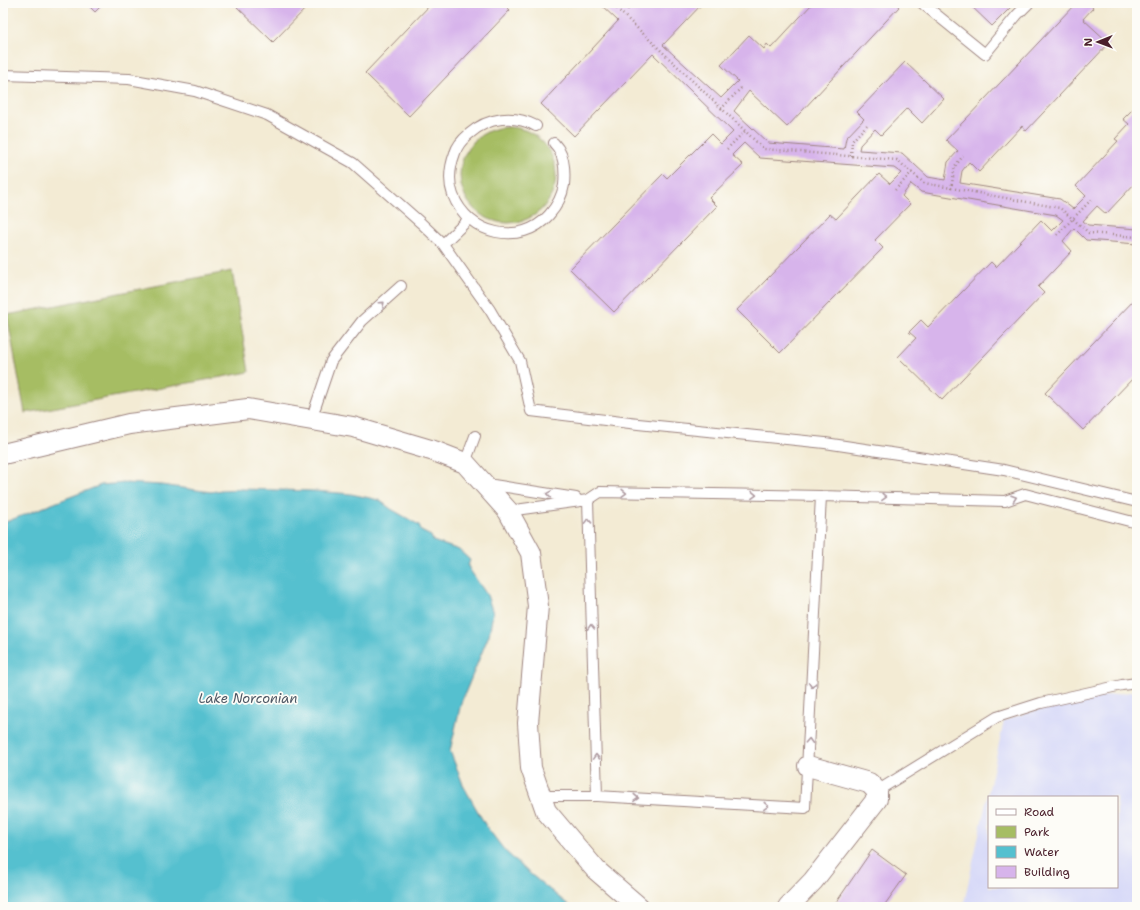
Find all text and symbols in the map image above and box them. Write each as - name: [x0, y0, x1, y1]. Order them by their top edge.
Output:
- north arrow: [1078, 22, 1118, 62]
- text: N: [1081, 37, 1096, 47]
- one-way arrow: [377, 301, 385, 308]
- one-way arrow: [621, 489, 627, 497]
- one-way arrow: [546, 490, 552, 499]
- one-way arrow: [751, 490, 757, 499]
- one-way arrow: [881, 493, 887, 502]
- one-way arrow: [1010, 494, 1017, 503]
- one-way arrow: [584, 518, 592, 524]
- one-way arrow: [587, 624, 596, 630]
- one-way arrow: [807, 682, 816, 688]
- water label: Lake Norconian: [199, 690, 297, 707]
- one-way arrow: [804, 738, 813, 744]
- one-way arrow: [591, 754, 600, 760]
- one-way arrow: [633, 794, 639, 802]
- legend: [988, 796, 1118, 888]
- one-way arrow: [763, 801, 769, 810]
- text: Road: [1024, 804, 1055, 820]
- text: Park: [1024, 824, 1050, 840]
- text: Water: [1024, 844, 1060, 860]
- text: Building: [1024, 864, 1070, 880]

